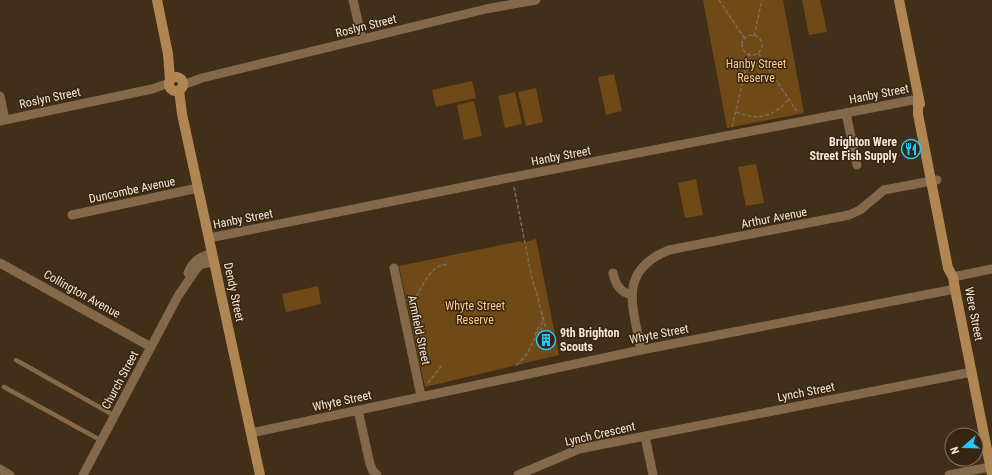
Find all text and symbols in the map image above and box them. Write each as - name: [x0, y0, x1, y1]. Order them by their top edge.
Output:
- street label: Roslyn Street: [334, 12, 398, 40]
- park label: Hanby Street Reserve: [726, 57, 787, 85]
- street label: Hanby Street: [848, 81, 911, 107]
- street label: Roslyn Street: [18, 85, 82, 111]
- place label: Brighton Were Street Fish Supply: [810, 135, 898, 163]
- restaurant icon: Brighton Were Street Fish Supply: [900, 138, 922, 160]
- street label: Hanby Street: [530, 143, 593, 169]
- street label: Duncombe Avenue: [88, 174, 177, 206]
- street label: Arthur Avenue: [740, 205, 809, 231]
- street label: Hanby Street: [212, 206, 275, 232]
- street label: Dendy Street: [221, 261, 247, 323]
- street label: Collington Avenue: [41, 267, 123, 321]
- street label: Were Street: [962, 286, 986, 343]
- street label: Armfield Street: [405, 294, 433, 366]
- park label: Whyte Street Reserve: [445, 299, 505, 327]
- street label: Whyte Street: [628, 321, 690, 347]
- place label: 9th Brighton Scouts: [560, 326, 620, 354]
- building icon: 9th Brighton Scouts: [535, 329, 557, 351]
- street label: Church Street: [99, 348, 141, 412]
- street label: Lynch Street: [776, 380, 836, 404]
- street label: Whyte Street: [311, 388, 373, 414]
- street label: Lynch Crescent: [563, 419, 637, 449]
- north arrow: [944, 427, 984, 467]
- text: N: [948, 445, 962, 456]

